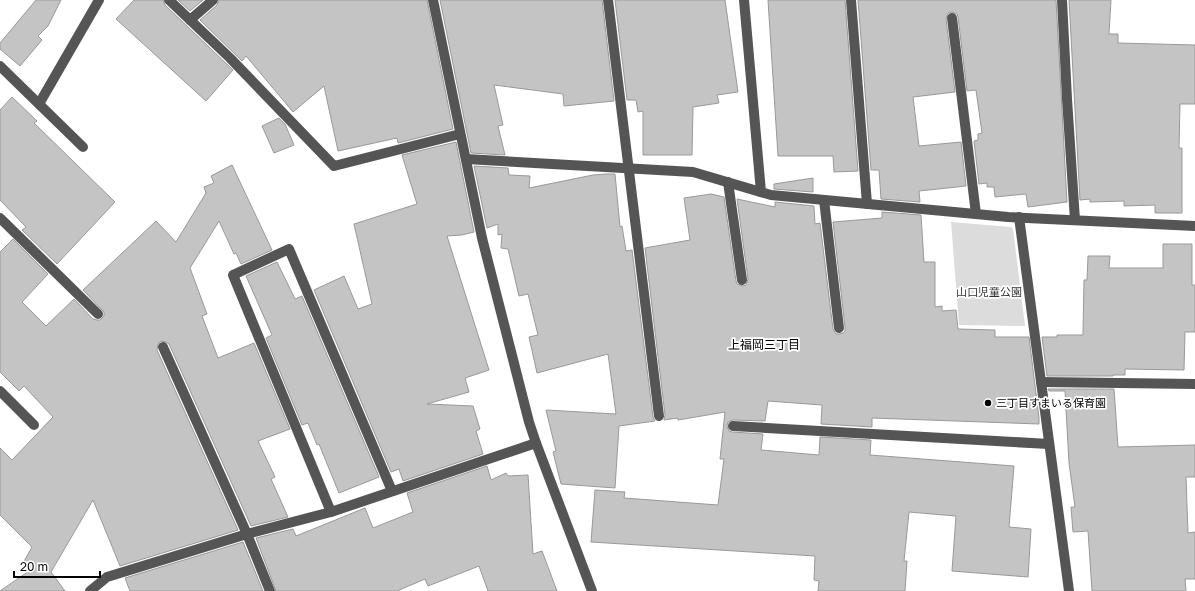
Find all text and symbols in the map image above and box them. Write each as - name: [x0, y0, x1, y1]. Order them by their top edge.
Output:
- park label: 山口児童公園: [956, 285, 1022, 298]
- district label: 上福岡三丁目: [728, 337, 800, 352]
- place label: 三丁目すまいる保育園: [996, 396, 1106, 409]
- marker: 三丁目すまいる保育園: [983, 398, 993, 408]
- scale bar: [14, 553, 100, 579]
- text: 20 m: [20, 559, 48, 574]

